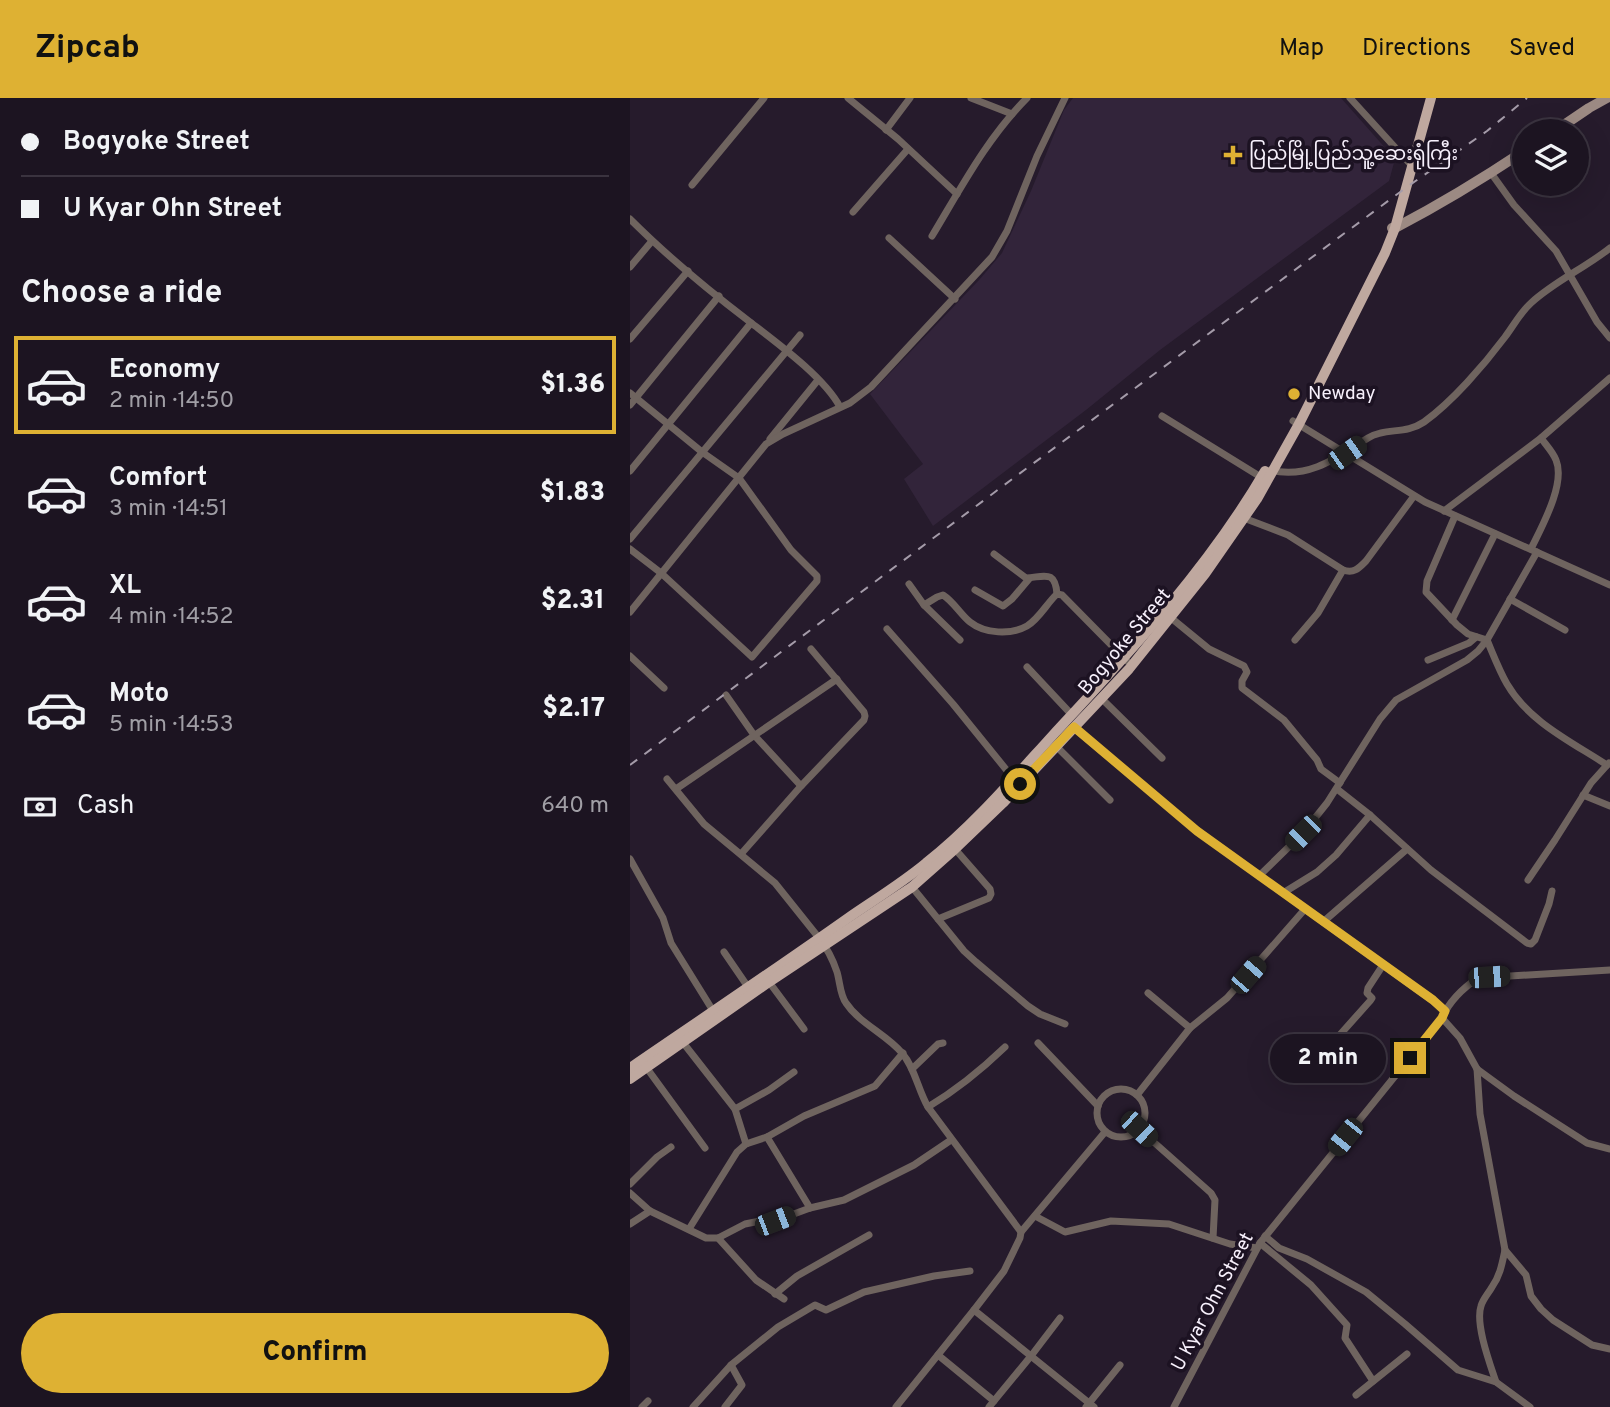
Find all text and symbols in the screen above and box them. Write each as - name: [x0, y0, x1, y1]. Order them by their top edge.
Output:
- text: Zipcab: [35, 28, 140, 70]
- text: Map: [1279, 34, 1324, 64]
- text: Directions: [1362, 34, 1471, 64]
- text: Saved: [1509, 34, 1575, 64]
- map controls: [1512, 119, 1589, 196]
- button: layers: [1512, 119, 1589, 196]
- text: Bogyoke Street: [63, 126, 250, 159]
- place label: ပြည်မြို့ပြည်သူ့ဆေးရုံကြီး: [1249, 139, 1458, 170]
- marker: ပြည်မြို့ပြည်သူ့ဆေးရုံကြီး: [1223, 145, 1243, 165]
- text: U Kyar Ohn Street: [63, 193, 282, 226]
- text: Choose a ride: [21, 274, 222, 314]
- icon: car: [25, 354, 88, 417]
- text: Economy: [109, 354, 220, 387]
- text: $1.36: [540, 369, 605, 402]
- place label: Newday: [1308, 382, 1376, 406]
- marker: Newday: [1286, 386, 1302, 402]
- text: 2 min · 14:50: [109, 387, 234, 416]
- car: [1324, 432, 1371, 474]
- icon: car: [25, 462, 88, 525]
- text: Comfort: [109, 462, 207, 495]
- text: $1.83: [540, 477, 605, 510]
- text: 3 min · 14:51: [109, 495, 228, 524]
- icon: car: [25, 570, 88, 633]
- text: XL: [109, 570, 141, 603]
- street label: Bogyoke Street: [1074, 584, 1176, 700]
- text: $2.31: [541, 585, 605, 618]
- text: 4 min · 14:52: [109, 603, 234, 632]
- icon: car: [25, 678, 88, 741]
- text: Moto: [109, 678, 169, 711]
- text: $2.17: [542, 693, 605, 726]
- text: 5 min · 14:53: [109, 711, 233, 740]
- route start: [1004, 768, 1036, 800]
- icon: cash: [21, 788, 59, 826]
- text: Cash: [77, 790, 134, 823]
- text: 640 m: [541, 792, 609, 821]
- car: [1281, 811, 1326, 855]
- car: [1227, 952, 1270, 998]
- car: [1468, 965, 1511, 989]
- callout: 2 min: [1270, 1034, 1386, 1082]
- route end: [1394, 1042, 1426, 1074]
- text: 2 min: [1298, 1044, 1358, 1073]
- car: [1117, 1107, 1162, 1151]
- car: [1324, 1114, 1367, 1160]
- car: [752, 1204, 799, 1238]
- street label: U Kyar Ohn Street: [1166, 1229, 1260, 1375]
- button: Confirm: [21, 1313, 609, 1393]

